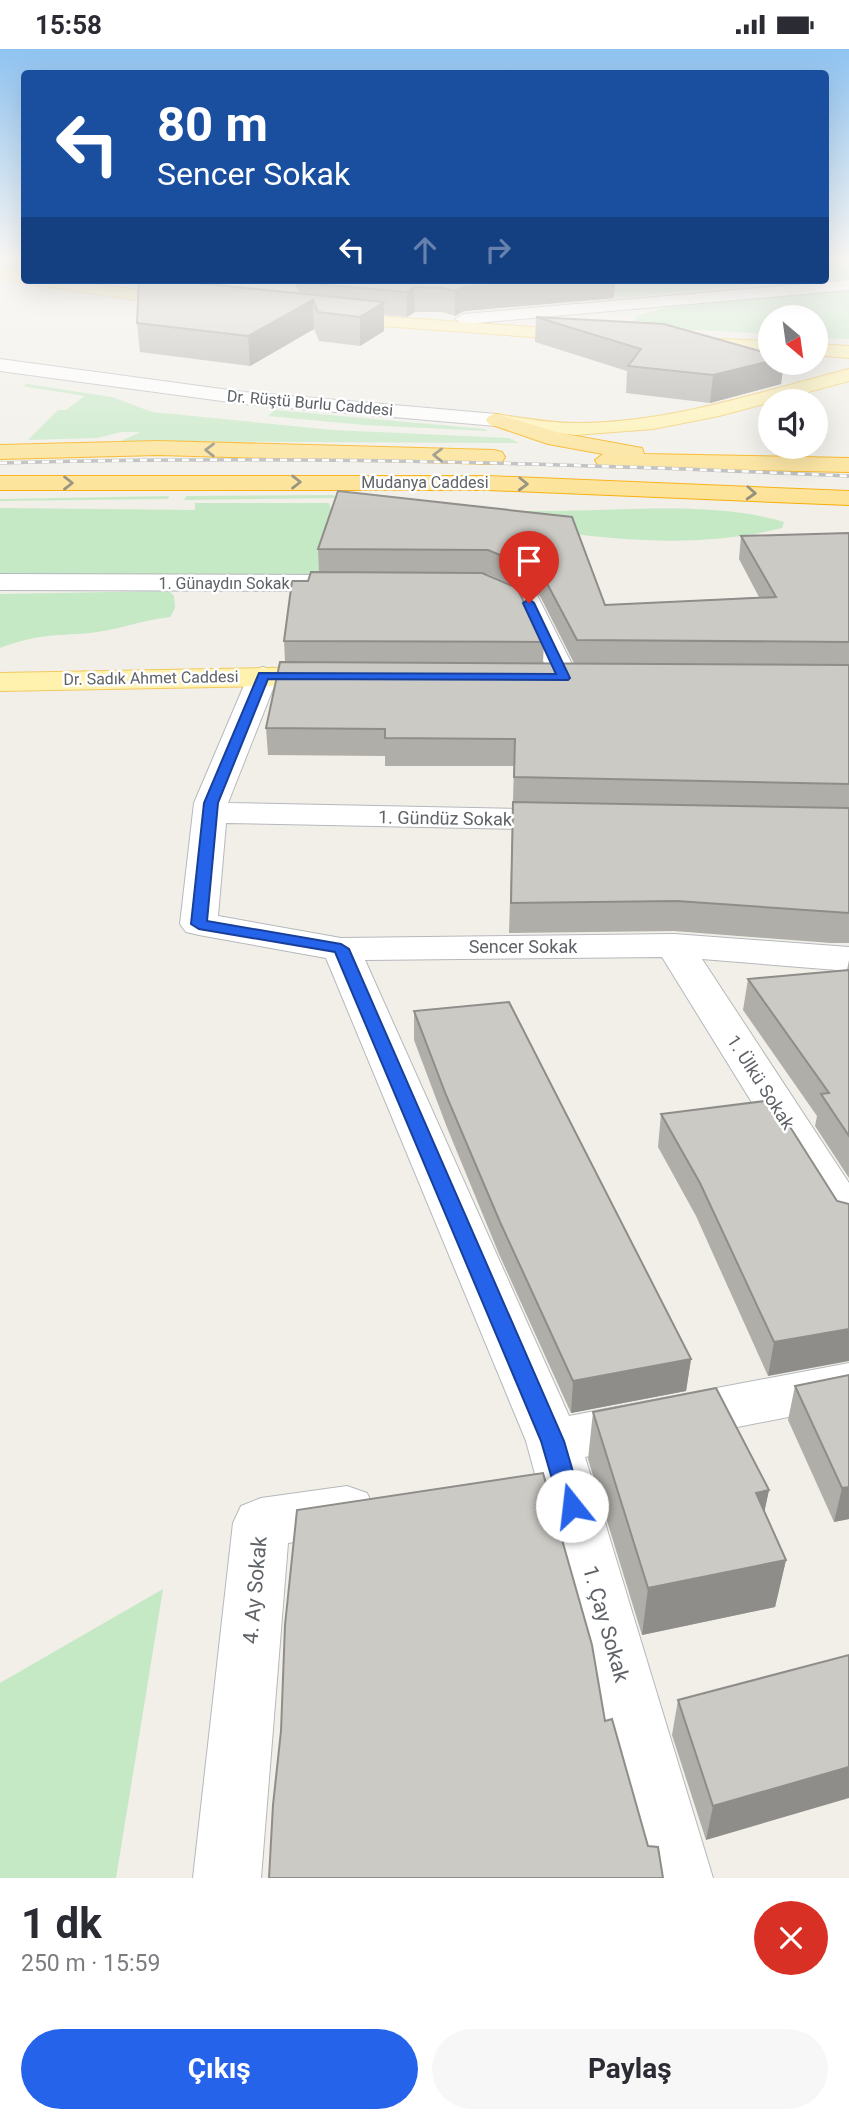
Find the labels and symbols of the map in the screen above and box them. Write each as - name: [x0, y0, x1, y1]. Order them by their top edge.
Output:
- north arrow: [758, 305, 828, 375]
- street label: Dr. Rüştü Burlu Caddesi: [226, 386, 394, 420]
- one-way arrow: [205, 442, 216, 457]
- one-way arrow: [432, 448, 443, 463]
- street label: Mudanya Caddesi: [361, 473, 489, 492]
- one-way arrow: [291, 474, 301, 490]
- one-way arrow: [63, 475, 74, 491]
- one-way arrow: [518, 476, 529, 491]
- one-way arrow: [745, 485, 756, 500]
- pin: [499, 531, 559, 603]
- street label: 1. Günaydın Sokak: [158, 574, 290, 593]
- street label: Dr. Sadık Ahmet Caddesi: [63, 667, 239, 689]
- street label: 1. Gündüz Sokak: [378, 806, 513, 830]
- street label: Sencer Sokak: [469, 936, 578, 957]
- street label: 1. Ülkü Sokak: [723, 1031, 800, 1134]
- position arrow: [535, 1469, 609, 1543]
- street label: 4. Ay Sokak: [238, 1535, 272, 1645]
- street label: 1. Çay Sokak: [578, 1563, 634, 1685]

